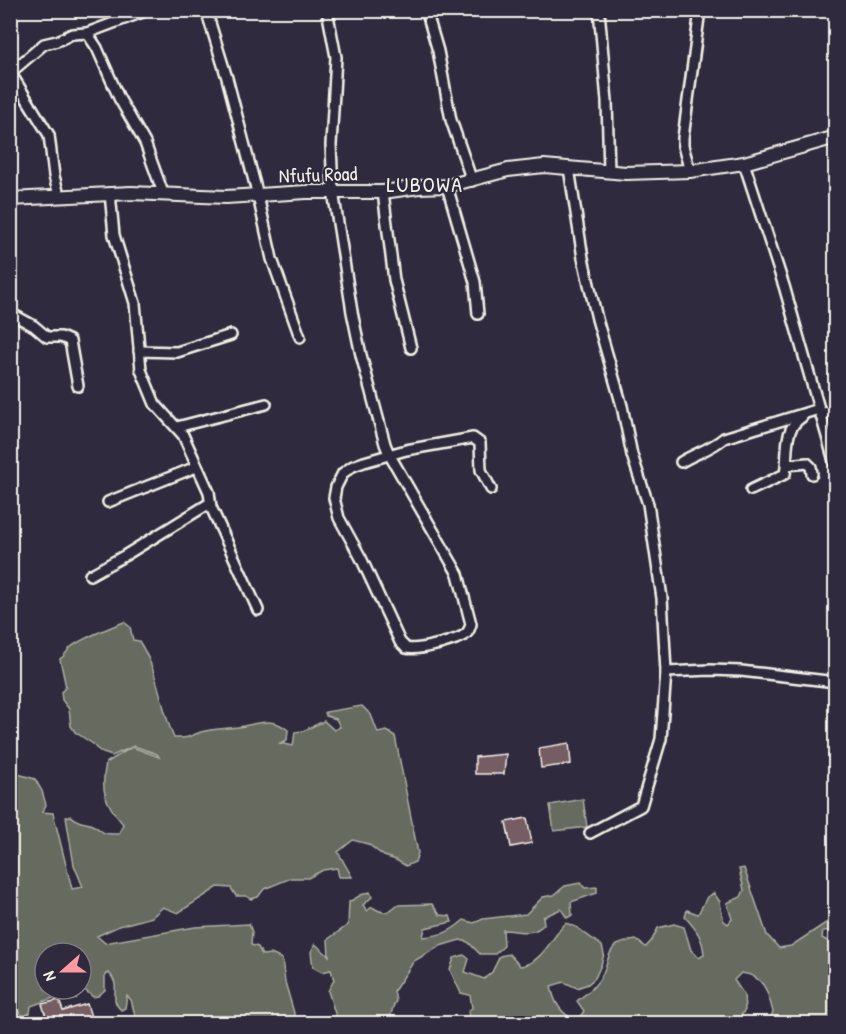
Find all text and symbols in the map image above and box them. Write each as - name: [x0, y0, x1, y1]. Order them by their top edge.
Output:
- street label: Nfufu Road: [278, 159, 358, 189]
- district label: LUBOWA: [387, 169, 463, 199]
- north arrow: [33, 941, 93, 1001]
- text: N: [37, 968, 61, 984]

